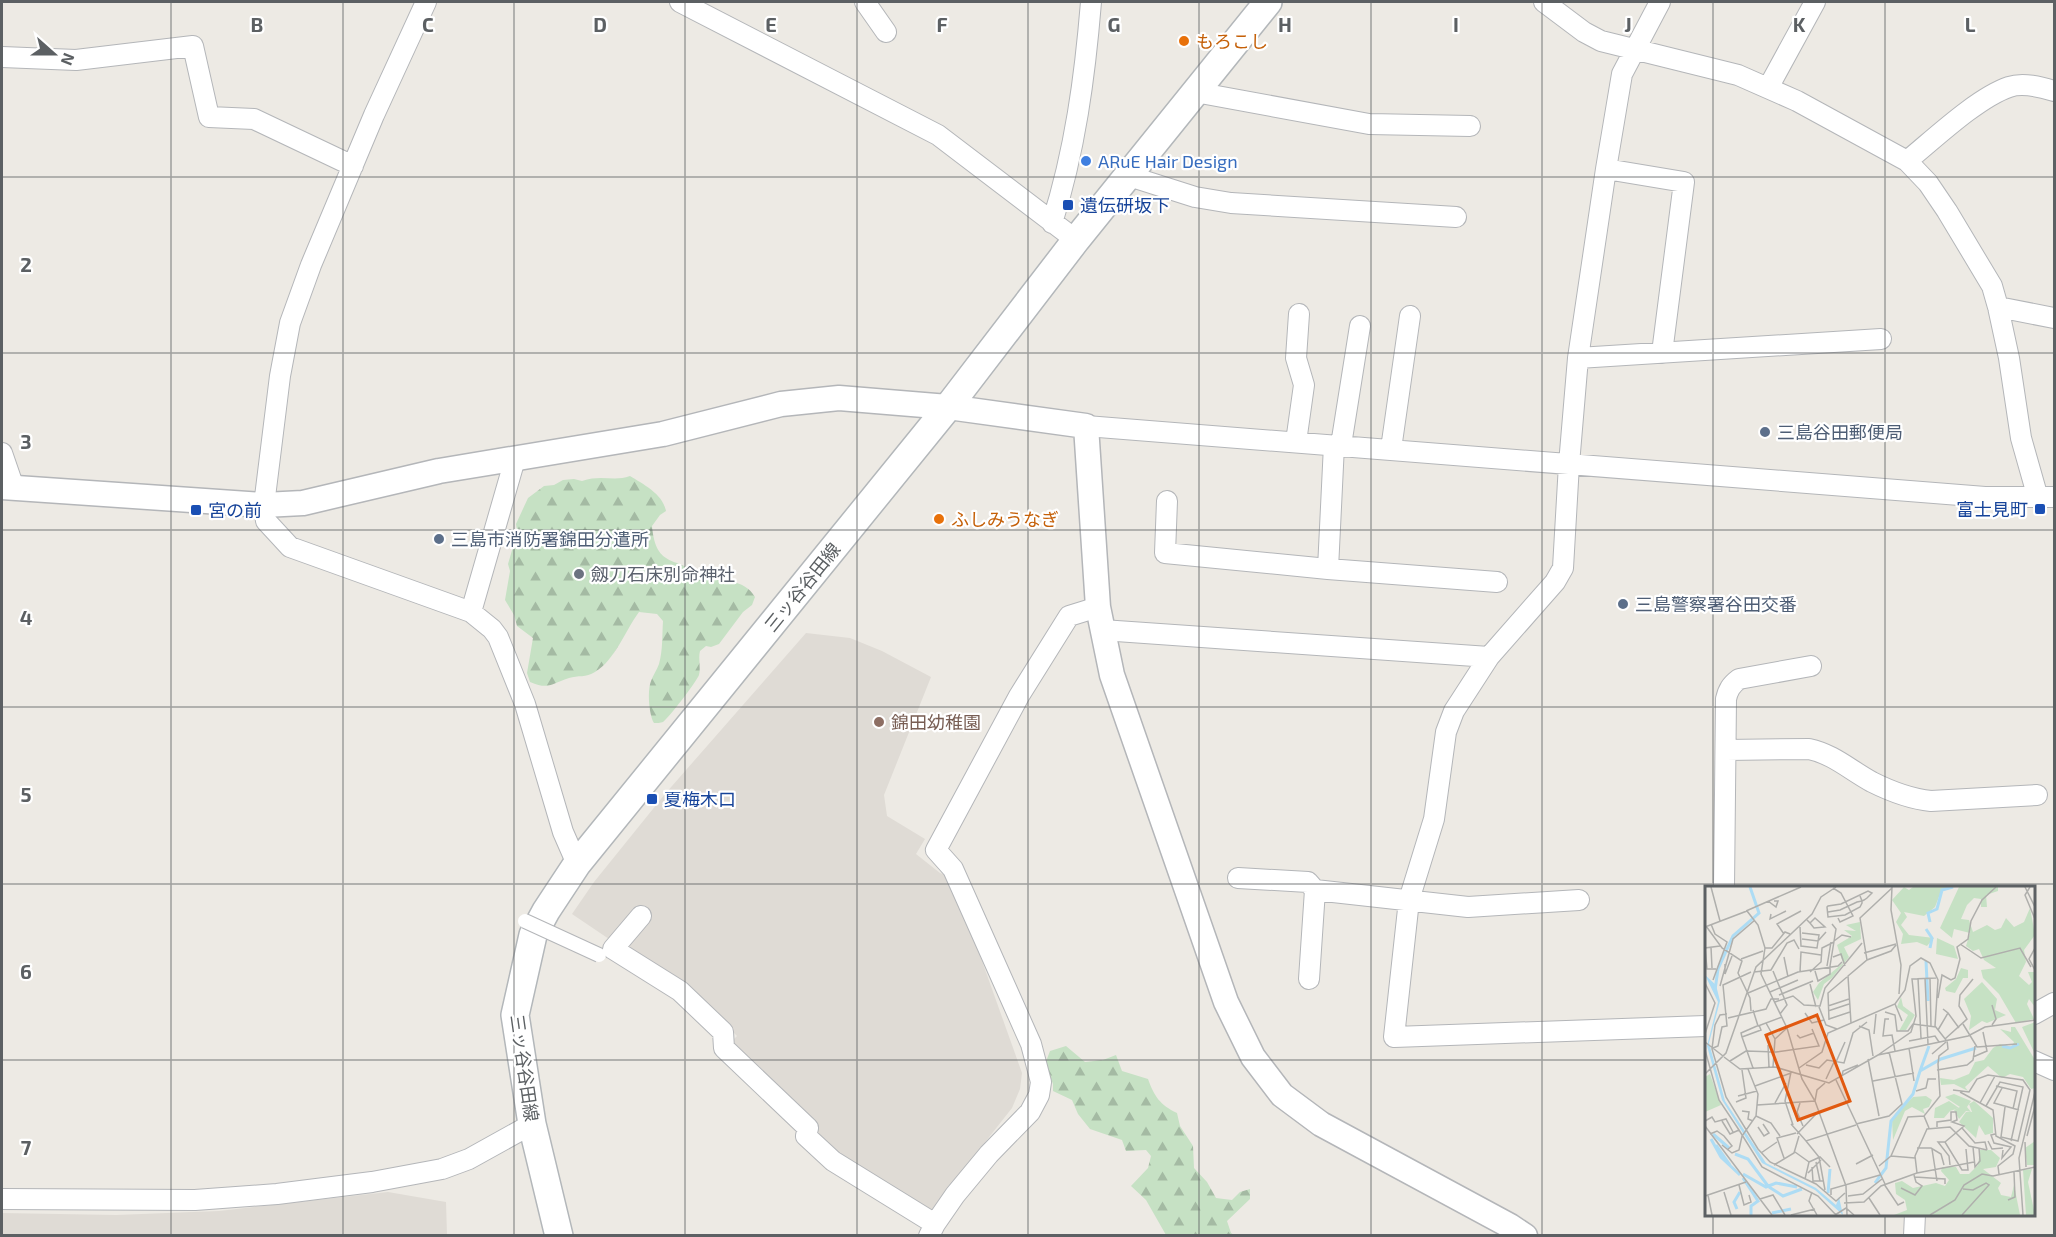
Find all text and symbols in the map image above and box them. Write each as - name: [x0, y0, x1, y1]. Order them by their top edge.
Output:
- text: B: [251, 12, 263, 36]
- text: C: [422, 12, 434, 36]
- text: D: [593, 12, 607, 36]
- text: E: [765, 12, 777, 36]
- text: F: [936, 12, 948, 36]
- text: G: [1108, 12, 1120, 36]
- text: H: [1278, 12, 1292, 36]
- text: I: [1453, 12, 1459, 36]
- text: J: [1624, 12, 1632, 36]
- text: K: [1793, 12, 1806, 36]
- text: L: [1965, 12, 1976, 36]
- north arrow: [24, 24, 84, 84]
- place label: もろこし: [1196, 30, 1268, 52]
- marker: もろこし: [1177, 34, 1191, 48]
- text: N: [58, 51, 79, 68]
- place label: ARuE Hair Design: [1098, 150, 1238, 172]
- marker: ARuE Hair Design: [1079, 154, 1093, 168]
- place label: 遺伝研坂下: [1080, 194, 1170, 216]
- marker: 遺伝研坂下: [1061, 198, 1075, 212]
- text: 2: [20, 252, 32, 276]
- place label: 三島谷田郵便局: [1777, 421, 1903, 443]
- marker: 三島谷田郵便局: [1758, 425, 1772, 439]
- text: 3: [20, 429, 32, 453]
- place label: 富士見町: [1956, 498, 2028, 520]
- place label: 宮の前: [208, 499, 262, 521]
- marker: 富士見町: [2033, 502, 2047, 516]
- marker: 宮の前: [189, 503, 203, 517]
- place label: ふしみうなぎ: [951, 508, 1059, 530]
- marker: ふしみうなぎ: [932, 512, 946, 526]
- place label: 三島市消防署錦田分遣所: [451, 528, 649, 550]
- marker: 三島市消防署錦田分遣所: [432, 532, 446, 546]
- street label: 三ッ谷谷田線: [759, 538, 845, 636]
- place label: 劔刀石床別命神社: [591, 563, 735, 585]
- marker: 劔刀石床別命神社: [572, 567, 586, 581]
- place label: 三島警察署谷田交番: [1635, 593, 1797, 615]
- marker: 三島警察署谷田交番: [1616, 597, 1630, 611]
- text: 4: [20, 605, 33, 629]
- place label: 錦田幼稚園: [891, 711, 981, 733]
- marker: 錦田幼稚園: [872, 715, 886, 729]
- text: 5: [20, 782, 32, 806]
- place label: 夏梅木口: [664, 788, 736, 810]
- marker: 夏梅木口: [645, 792, 659, 806]
- inset map: [1705, 886, 2035, 1216]
- text: 6: [20, 959, 32, 983]
- street label: 三ッ谷谷田線: [507, 1013, 543, 1123]
- text: 7: [21, 1135, 32, 1159]

